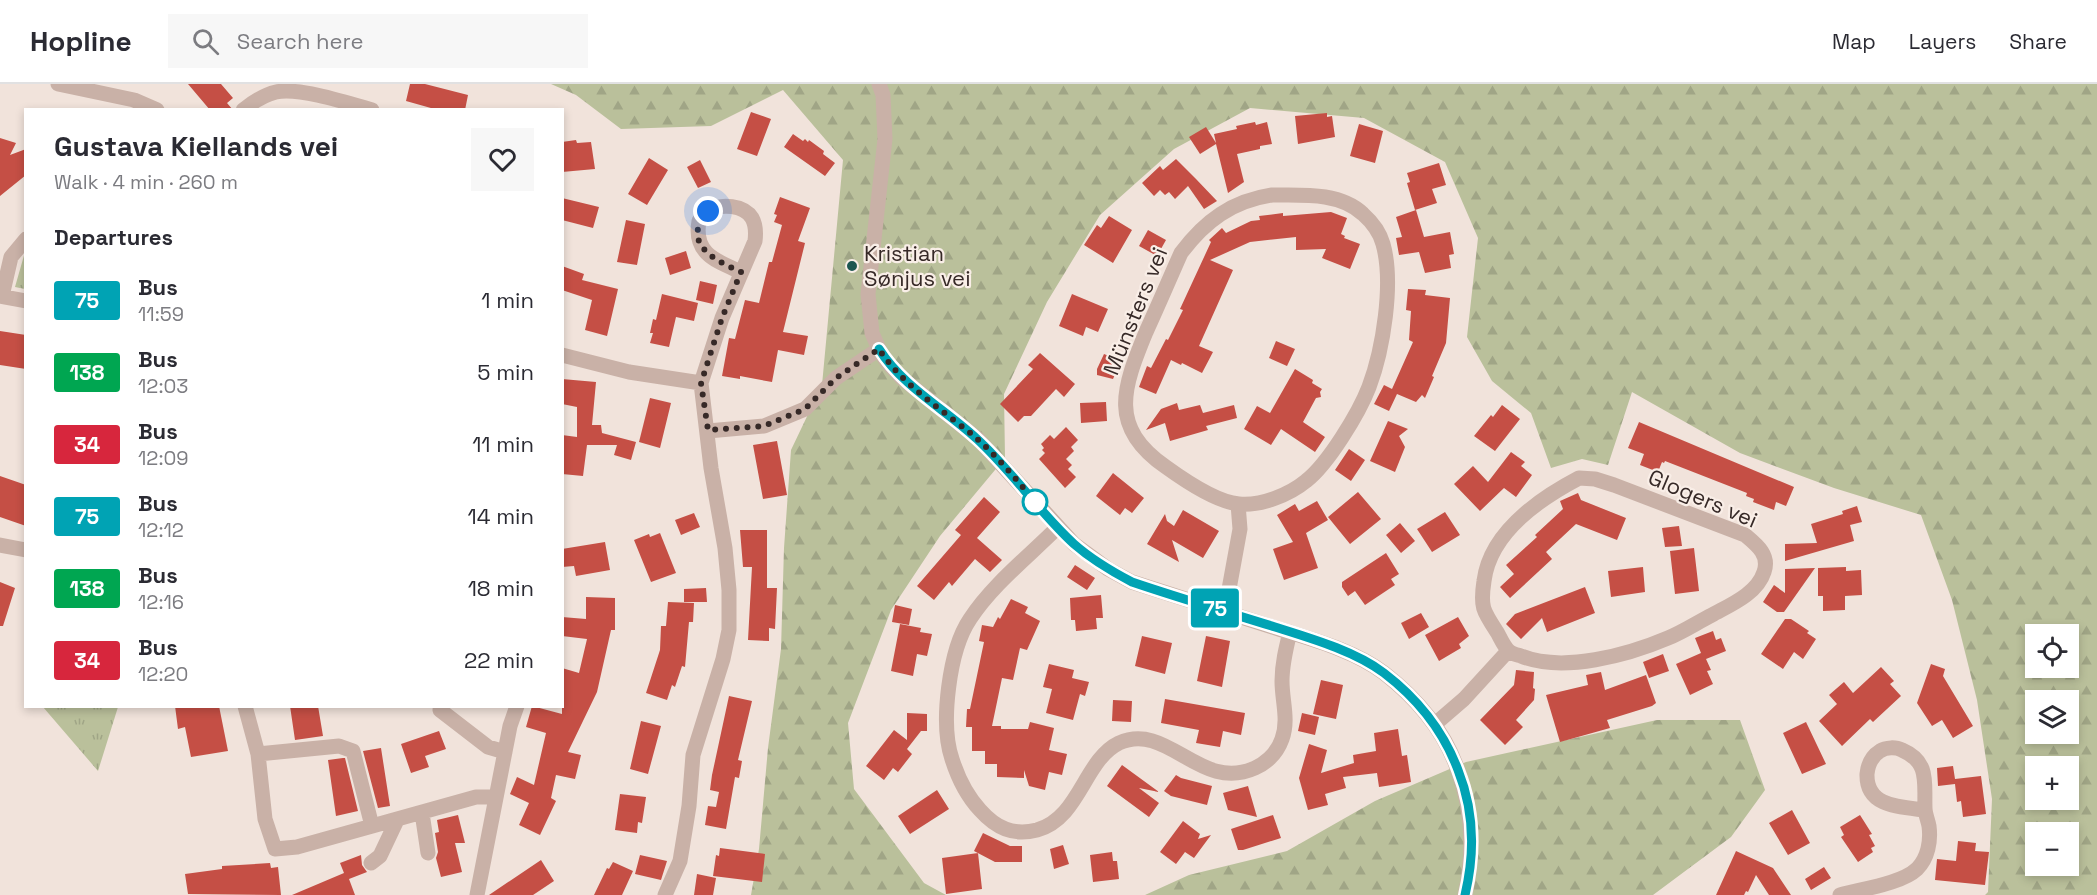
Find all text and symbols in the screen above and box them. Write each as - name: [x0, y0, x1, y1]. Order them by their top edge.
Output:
- search box: [168, 14, 588, 68]
- text: Hopline: [30, 23, 132, 59]
- icon: search: [189, 25, 222, 58]
- text: Search here: [237, 27, 363, 55]
- text: Map: [1832, 28, 1876, 55]
- text: Layers: [1909, 28, 1976, 55]
- text: Share: [2009, 28, 2067, 55]
- text: Gustava Kiellands vei: [54, 128, 338, 164]
- button: heart: [471, 128, 534, 191]
- text: Walk · 4 min · 260 m: [54, 169, 238, 195]
- your location: [693, 196, 723, 226]
- text: Departures: [54, 223, 173, 251]
- place label: Kristian Sønjus vei: [864, 239, 971, 292]
- street label: Münsters vei: [1097, 243, 1173, 379]
- marker: Kristian Sønjus vei: [845, 259, 859, 273]
- text: Bus: [138, 273, 178, 301]
- text: 1 min: [481, 286, 534, 314]
- text: 75: [75, 287, 99, 314]
- text: 11:59: [138, 301, 184, 327]
- text: Bus: [138, 345, 178, 373]
- text: 5 min: [477, 358, 534, 386]
- text: 138: [70, 359, 104, 386]
- text: 12:03: [138, 373, 188, 399]
- text: Bus: [138, 417, 178, 445]
- text: 11 min: [472, 430, 534, 458]
- text: 34: [74, 431, 100, 458]
- text: 12:09: [138, 445, 189, 471]
- street label: Glogers vei: [1644, 462, 1762, 534]
- text: Bus: [138, 489, 178, 517]
- unlabelled marker: [1022, 489, 1048, 515]
- text: 14 min: [468, 502, 534, 530]
- text: 75: [75, 503, 99, 530]
- text: 12:12: [138, 517, 184, 543]
- text: Bus: [138, 561, 178, 589]
- text: 18 min: [468, 574, 534, 602]
- text: 138: [70, 575, 104, 602]
- line badge: 75: [1188, 588, 1242, 628]
- text: 12:16: [138, 589, 184, 615]
- text: 75: [1203, 595, 1227, 622]
- map controls: [2025, 624, 2079, 876]
- button: locate: [2025, 624, 2079, 678]
- text: Bus: [138, 633, 178, 661]
- text: 22 min: [464, 646, 534, 674]
- text: 34: [74, 647, 100, 674]
- text: 12:20: [138, 661, 188, 687]
- button: layers: [2025, 690, 2079, 744]
- button: +: [2025, 756, 2079, 810]
- button: −: [2025, 822, 2079, 876]

